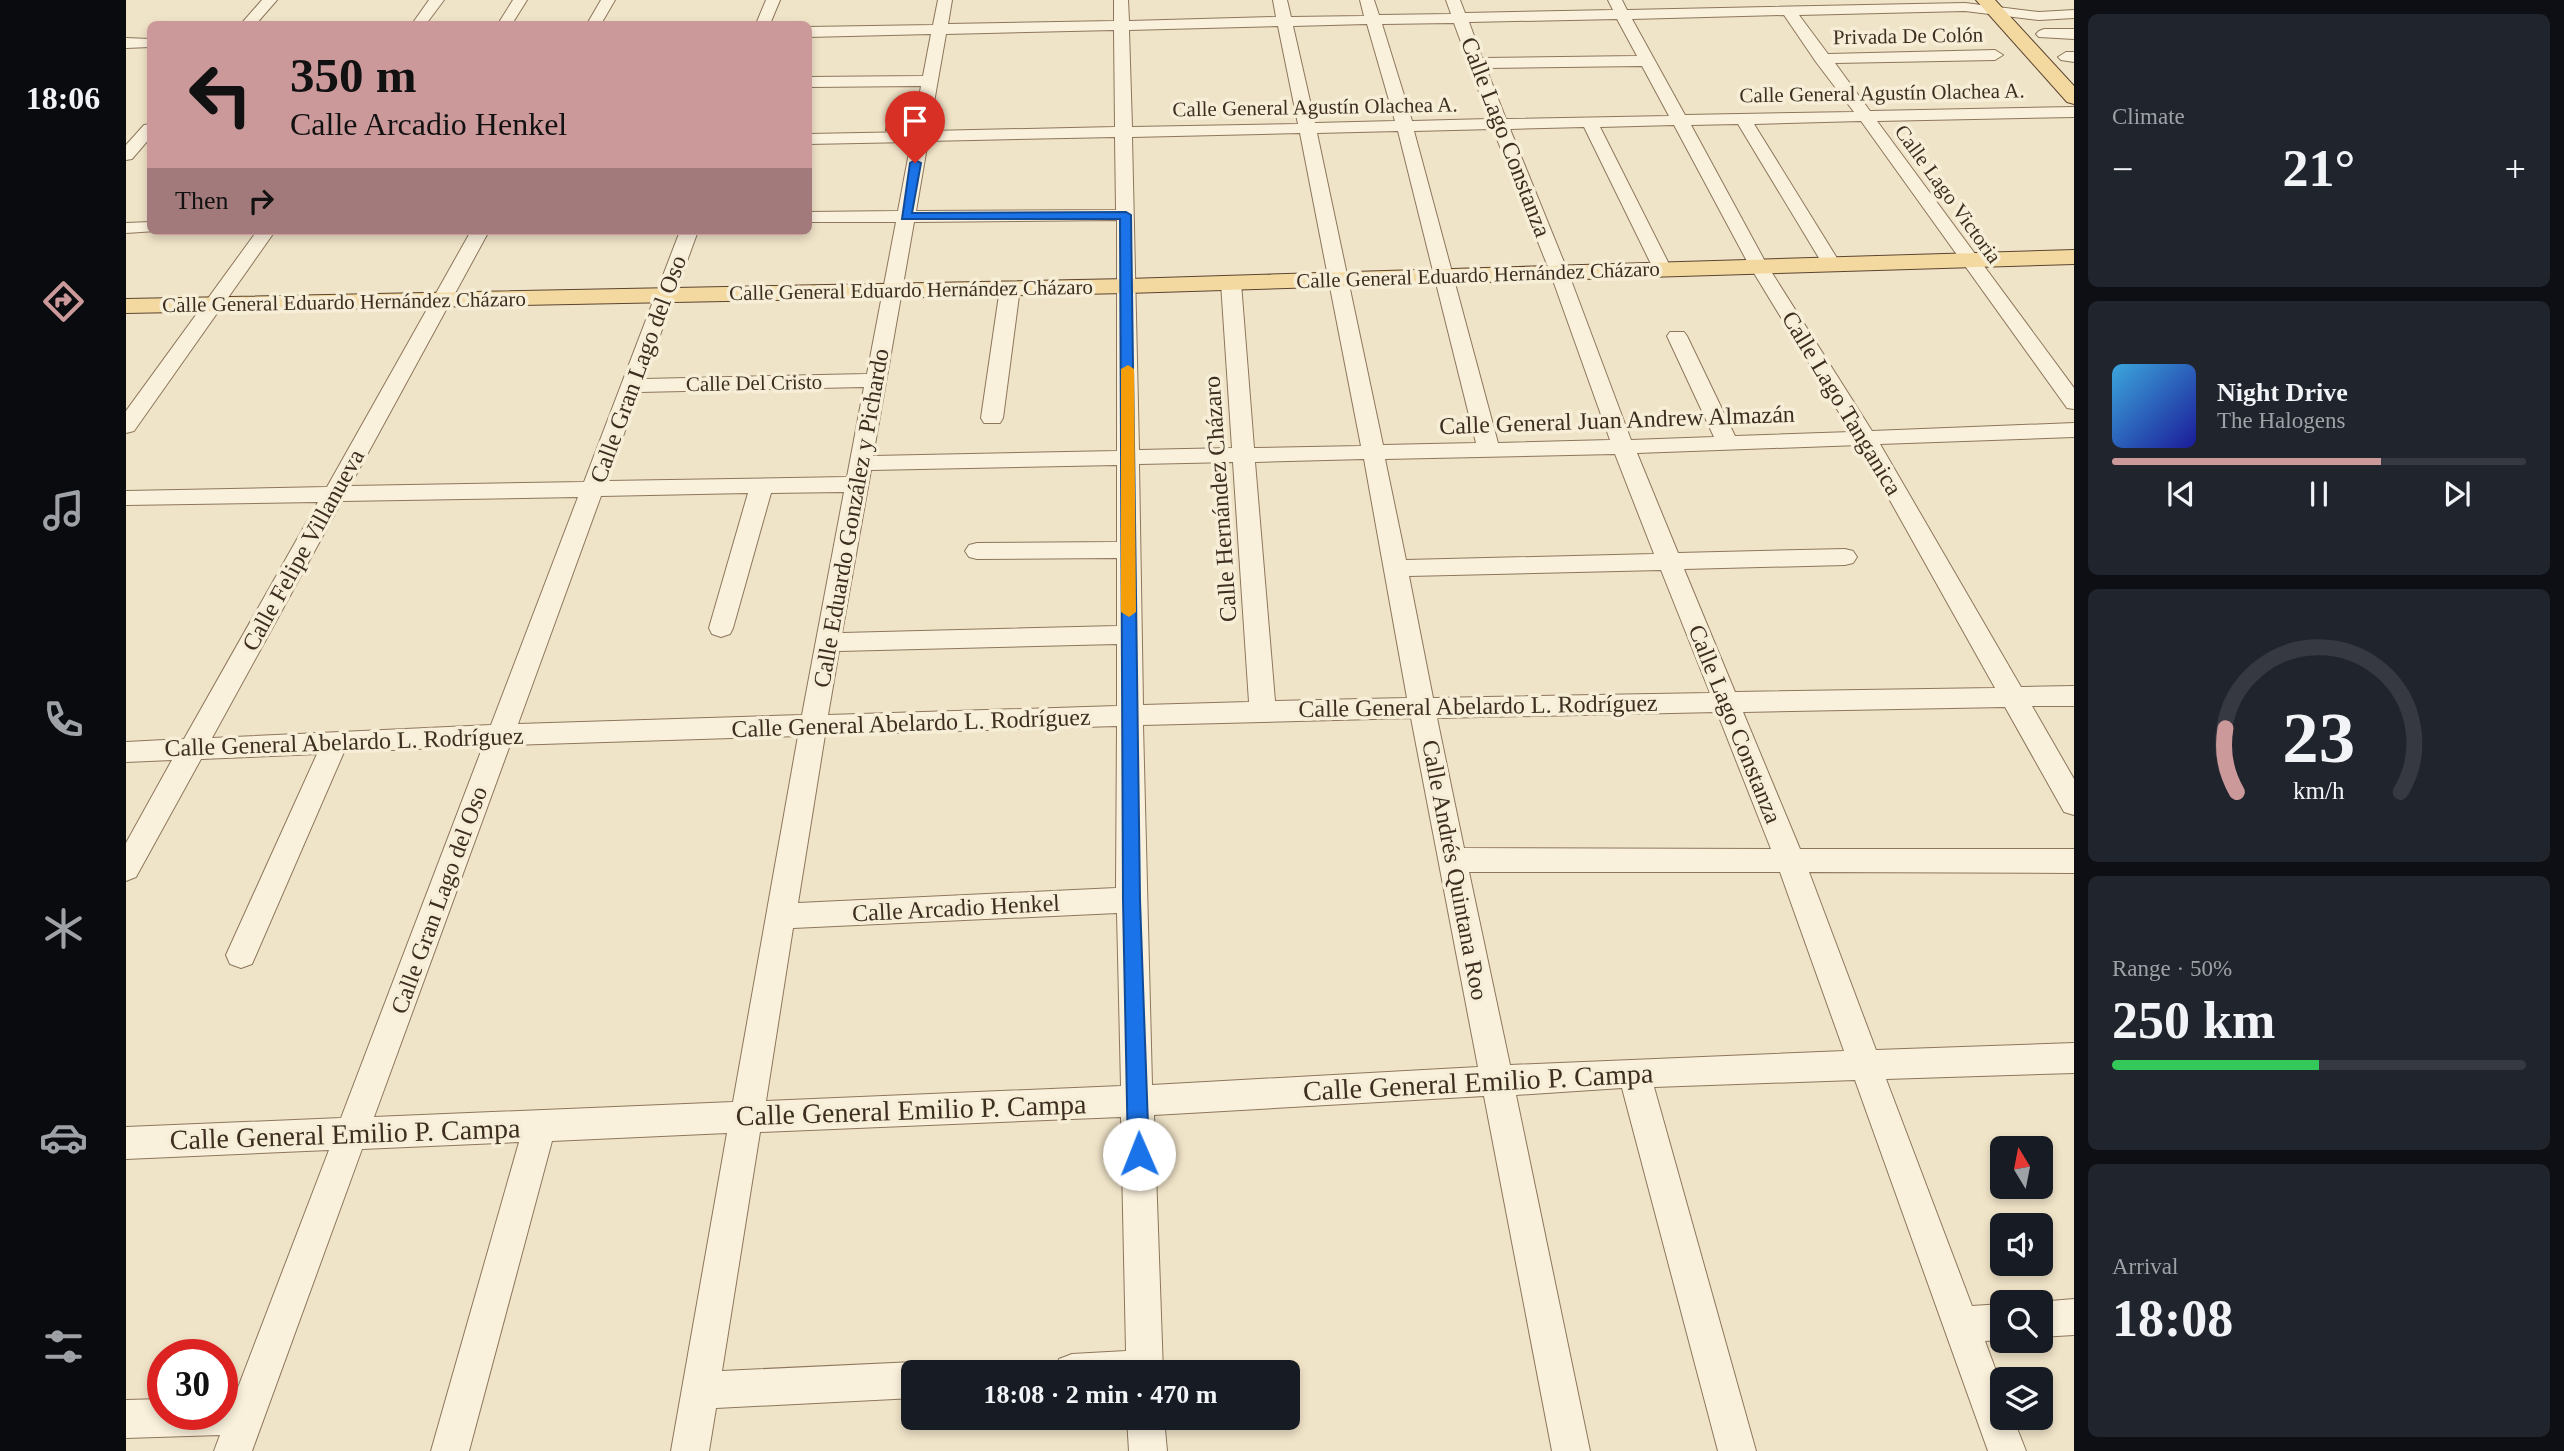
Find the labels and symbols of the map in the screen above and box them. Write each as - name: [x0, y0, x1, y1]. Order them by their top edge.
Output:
- street label: Privada De Colón: [1833, 23, 1984, 49]
- street label: Calle Lago Constanza: [1456, 33, 1556, 241]
- street label: Calle General Agustín Olachea A.: [1739, 79, 2025, 107]
- pin: [885, 91, 945, 163]
- street label: Calle General Agustín Olachea A.: [1172, 93, 1458, 121]
- street label: Calle Lago Victoria: [1890, 120, 2007, 268]
- street label: Calle Gran Lago del Oso: [585, 252, 691, 486]
- street label: Calle General Eduardo Hernández Cházaro: [1296, 257, 1660, 293]
- street label: Calle General Eduardo Hernández Cházaro: [729, 275, 1093, 305]
- street label: Calle General Eduardo Hernández Cházaro: [162, 287, 526, 317]
- street label: Calle Lago Tanganica: [1777, 306, 1907, 500]
- street label: Calle Eduardo González y Pichardo: [808, 346, 894, 690]
- street label: Calle Del Cristo: [686, 370, 822, 396]
- street label: Calle Hernández Cházaro: [1198, 375, 1242, 623]
- street label: Calle General Juan Andrew Almazán: [1439, 401, 1795, 439]
- street label: Calle Felipe Villanueva: [237, 445, 369, 655]
- street label: Calle Lago Constanza: [1683, 621, 1787, 827]
- street label: Calle General Abelardo L. Rodríguez: [1298, 690, 1658, 722]
- street label: Calle General Abelardo L. Rodríguez: [731, 704, 1091, 742]
- street label: Calle General Abelardo L. Rodríguez: [164, 723, 524, 761]
- street label: Calle Andrés Quintana Roo: [1417, 738, 1493, 1002]
- street label: Calle Gran Lago del Oso: [386, 783, 492, 1017]
- street label: Calle Arcadio Henkel: [851, 890, 1061, 926]
- street label: Calle General Emilio P. Campa: [1302, 1057, 1654, 1107]
- street label: Calle General Emilio P. Campa: [735, 1088, 1087, 1132]
- street label: Calle General Emilio P. Campa: [169, 1112, 521, 1156]
- position arrow: [1102, 1117, 1176, 1191]
- north arrow: [1990, 1136, 2053, 1199]
- speed limit sign: 30: [147, 1339, 238, 1430]

